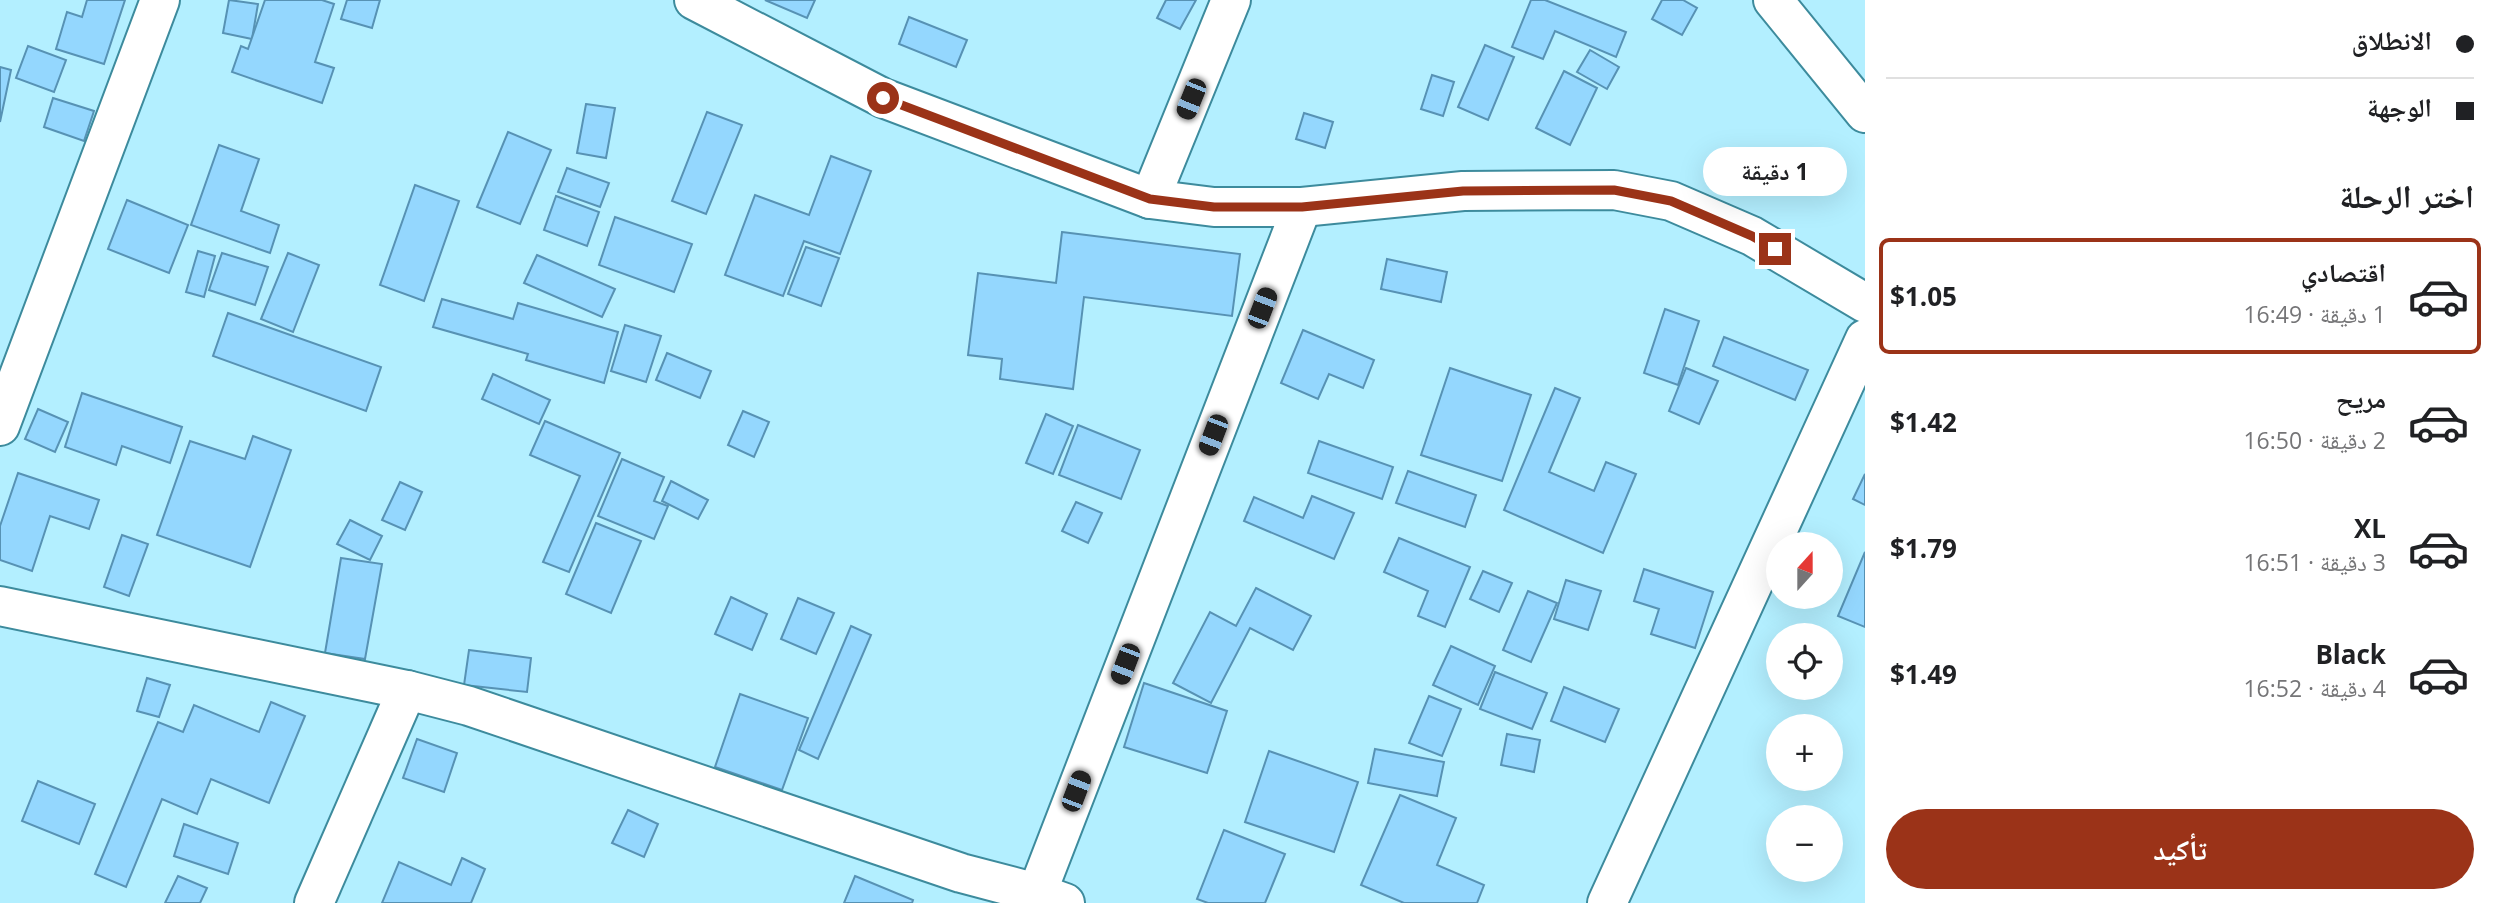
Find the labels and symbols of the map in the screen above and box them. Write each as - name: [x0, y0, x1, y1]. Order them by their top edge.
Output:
- car: [1174, 76, 1209, 122]
- route start: [867, 82, 899, 114]
- callout: 1 دقيقة: [1703, 148, 1847, 196]
- route end: [1759, 233, 1791, 265]
- car: [1245, 285, 1280, 331]
- car: [1196, 412, 1231, 458]
- north arrow: [1766, 532, 1843, 609]
- car: [1108, 641, 1143, 687]
- car: [1059, 768, 1094, 814]

